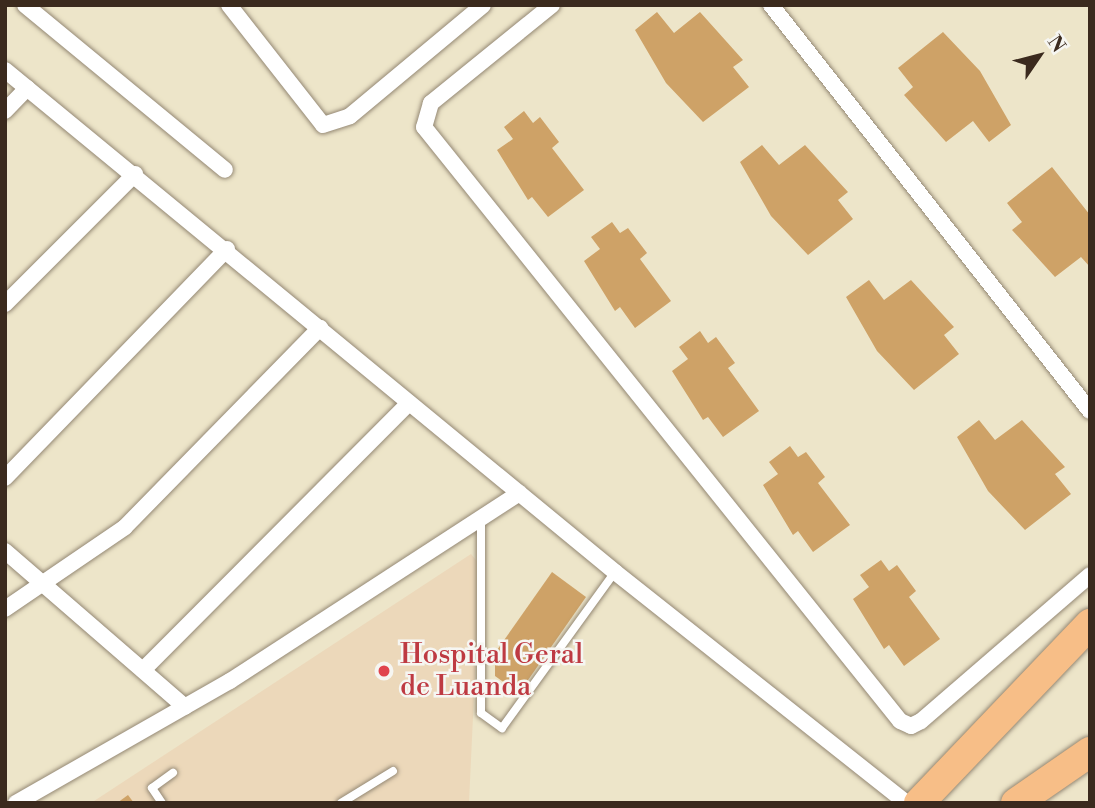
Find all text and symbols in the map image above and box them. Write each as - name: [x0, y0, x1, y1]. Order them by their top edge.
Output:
- north arrow: [1004, 21, 1074, 91]
- text: N: [1042, 31, 1070, 57]
- place label: Hospital Geral de Luanda: [400, 638, 583, 704]
- marker: Hospital Geral de Luanda: [374, 661, 394, 681]

